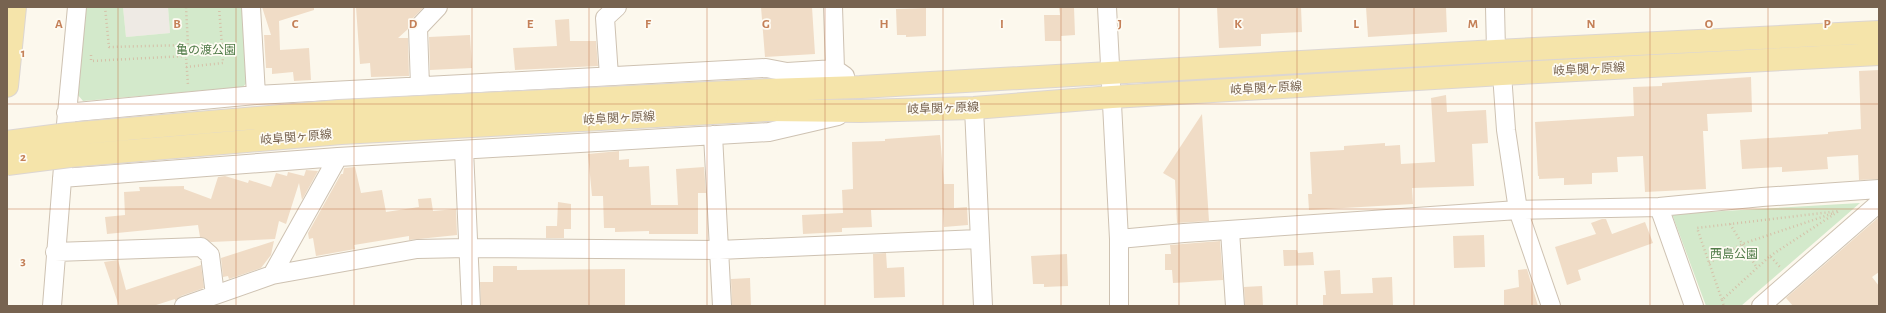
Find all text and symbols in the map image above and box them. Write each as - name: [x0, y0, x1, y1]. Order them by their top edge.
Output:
- text: A: [55, 18, 63, 31]
- text: B: [173, 18, 181, 31]
- text: C: [292, 18, 299, 31]
- text: D: [409, 18, 418, 31]
- text: E: [527, 18, 534, 31]
- text: F: [645, 18, 652, 31]
- text: G: [762, 18, 770, 31]
- text: H: [879, 18, 889, 31]
- text: I: [1000, 18, 1004, 31]
- text: J: [1118, 18, 1122, 31]
- text: K: [1234, 18, 1242, 31]
- text: L: [1353, 18, 1359, 31]
- text: M: [1468, 18, 1478, 31]
- text: N: [1586, 18, 1596, 31]
- text: O: [1705, 18, 1714, 31]
- text: P: [1823, 18, 1831, 31]
- park label: 亀の渡公園: [176, 43, 236, 56]
- text: 1: [21, 47, 25, 60]
- street label: 岐阜関ヶ原線: [1553, 60, 1625, 77]
- street label: 岐阜関ヶ原線: [1230, 79, 1302, 96]
- street label: 岐阜関ヶ原線: [907, 100, 979, 115]
- street label: 岐阜関ヶ原線: [583, 109, 655, 126]
- street label: 岐阜関ヶ原線: [260, 127, 332, 146]
- text: 2: [20, 151, 26, 164]
- park label: 西島公園: [1710, 247, 1758, 260]
- text: 3: [20, 255, 26, 268]

